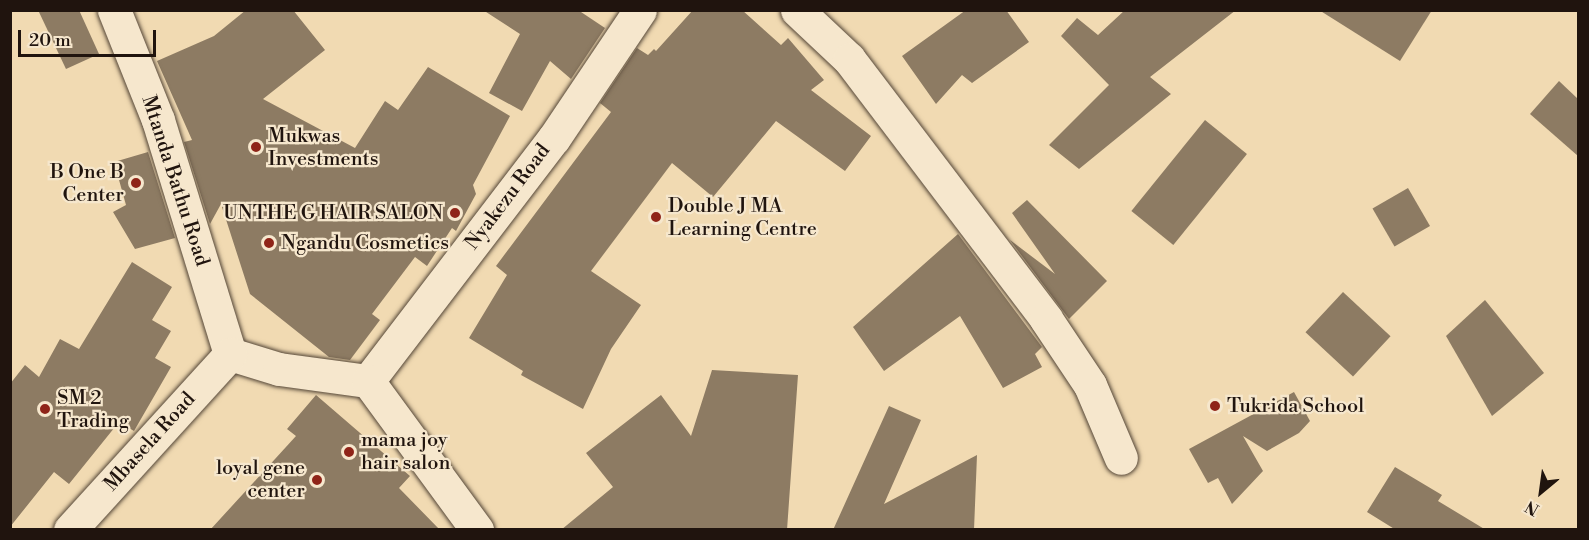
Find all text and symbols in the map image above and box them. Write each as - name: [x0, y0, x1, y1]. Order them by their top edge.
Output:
- scale bar: [21, 18, 159, 56]
- text: 20 m: [29, 29, 71, 52]
- street label: Mtanda Bathu Road: [136, 93, 214, 269]
- place label: Mukwas Investments: [268, 124, 378, 171]
- street label: Nyakezu Road: [460, 139, 556, 255]
- marker: Mukwas Investments: [249, 140, 263, 154]
- place label: B One B Center: [50, 160, 124, 207]
- marker: B One B Center: [129, 176, 143, 190]
- place label: Double J MA Learning Centre: [668, 194, 817, 241]
- place label: UNTHE G HAIR SALON: [223, 201, 443, 225]
- marker: UNTHE G HAIR SALON: [448, 206, 462, 220]
- marker: Double J MA Learning Centre: [649, 210, 663, 224]
- place label: Ngandu Cosmetics: [281, 231, 449, 255]
- marker: Ngandu Cosmetics: [262, 236, 276, 250]
- place label: SM 2 Trading: [57, 386, 129, 433]
- street label: Mbasela Road: [99, 388, 201, 496]
- place label: Tukrida School: [1227, 394, 1364, 418]
- marker: Tukrida School: [1208, 399, 1222, 413]
- marker: SM 2 Trading: [38, 402, 52, 416]
- place label: mama joy hair salon: [361, 428, 450, 475]
- marker: mama joy hair salon: [342, 445, 356, 459]
- place label: loyal gene center: [216, 456, 305, 503]
- north arrow: [1511, 462, 1571, 522]
- marker: loyal gene center: [310, 473, 324, 487]
- text: N: [1522, 496, 1543, 520]

